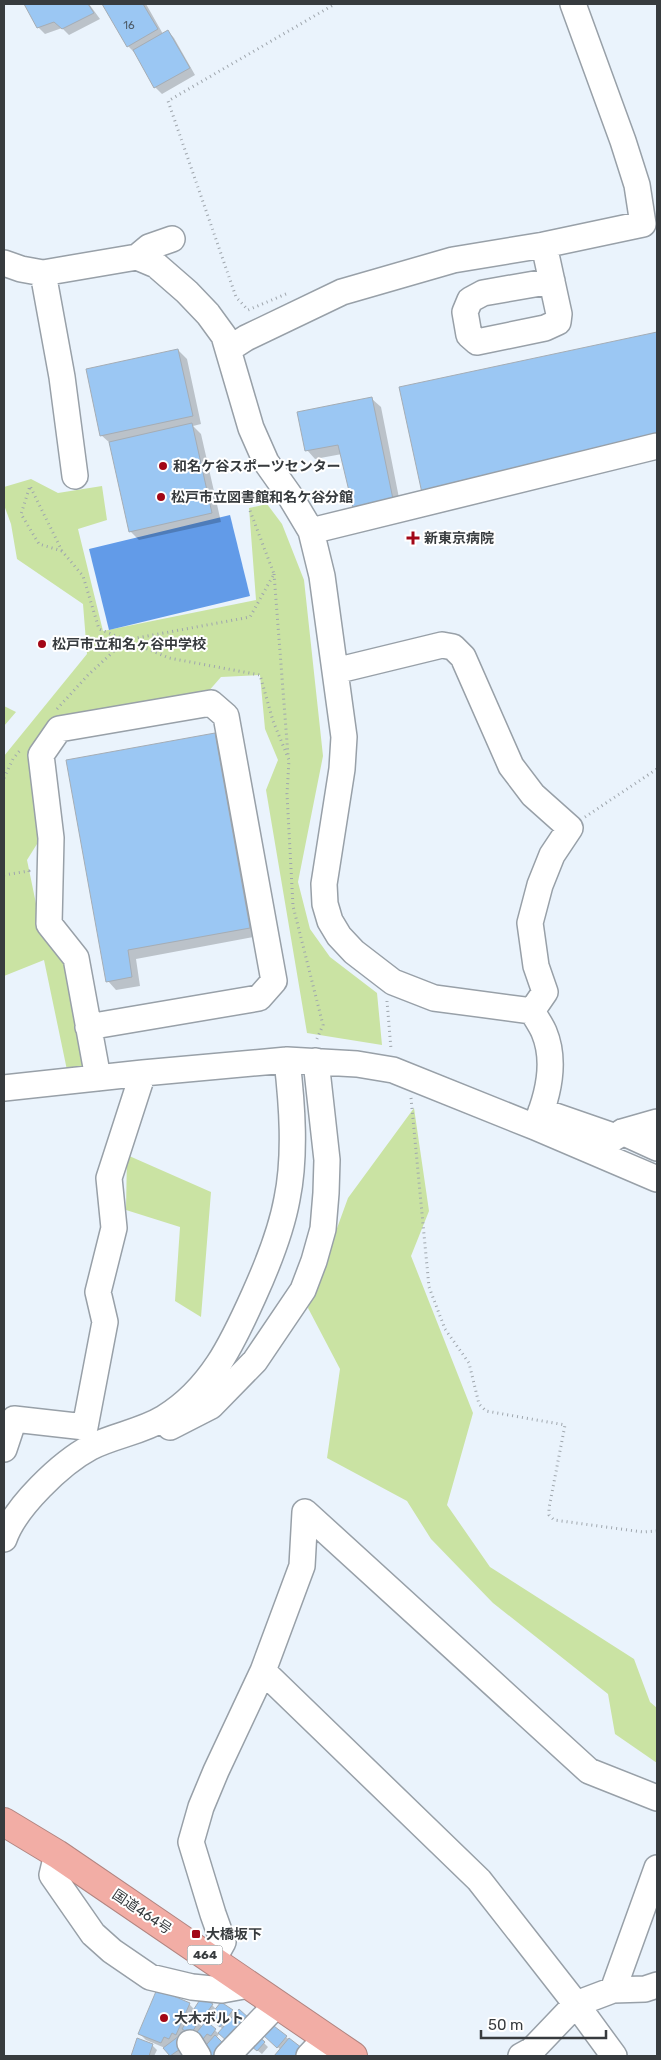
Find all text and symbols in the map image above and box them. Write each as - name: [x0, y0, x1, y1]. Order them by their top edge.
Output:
- house number: 16: [123, 19, 135, 32]
- place label: 和名ケ谷スポーツセンター: [173, 458, 341, 475]
- marker: 和名ケ谷スポーツセンター: [157, 460, 169, 472]
- place label: 松戸市立図書館和名ケ谷分館: [171, 489, 353, 506]
- marker: 松戸市立図書館和名ケ谷分館: [155, 491, 167, 503]
- place label: 新東京病院: [424, 530, 494, 547]
- marker: 新東京病院: [406, 531, 420, 545]
- place label: 松戸市立和名ヶ谷中学校: [52, 636, 206, 653]
- marker: 松戸市立和名ヶ谷中学校: [36, 638, 48, 650]
- street label: 国道464号: [109, 1886, 175, 1938]
- place label: 大橋坂下: [206, 1926, 262, 1943]
- marker: 大橋坂下: [190, 1928, 202, 1940]
- road number: 464: [188, 1946, 222, 1964]
- scale bar: [481, 2008, 606, 2040]
- place label: 大木ボルト: [174, 2010, 244, 2027]
- marker: 大木ボルト: [158, 2012, 170, 2024]
- text: 50 m: [488, 2016, 523, 2034]

